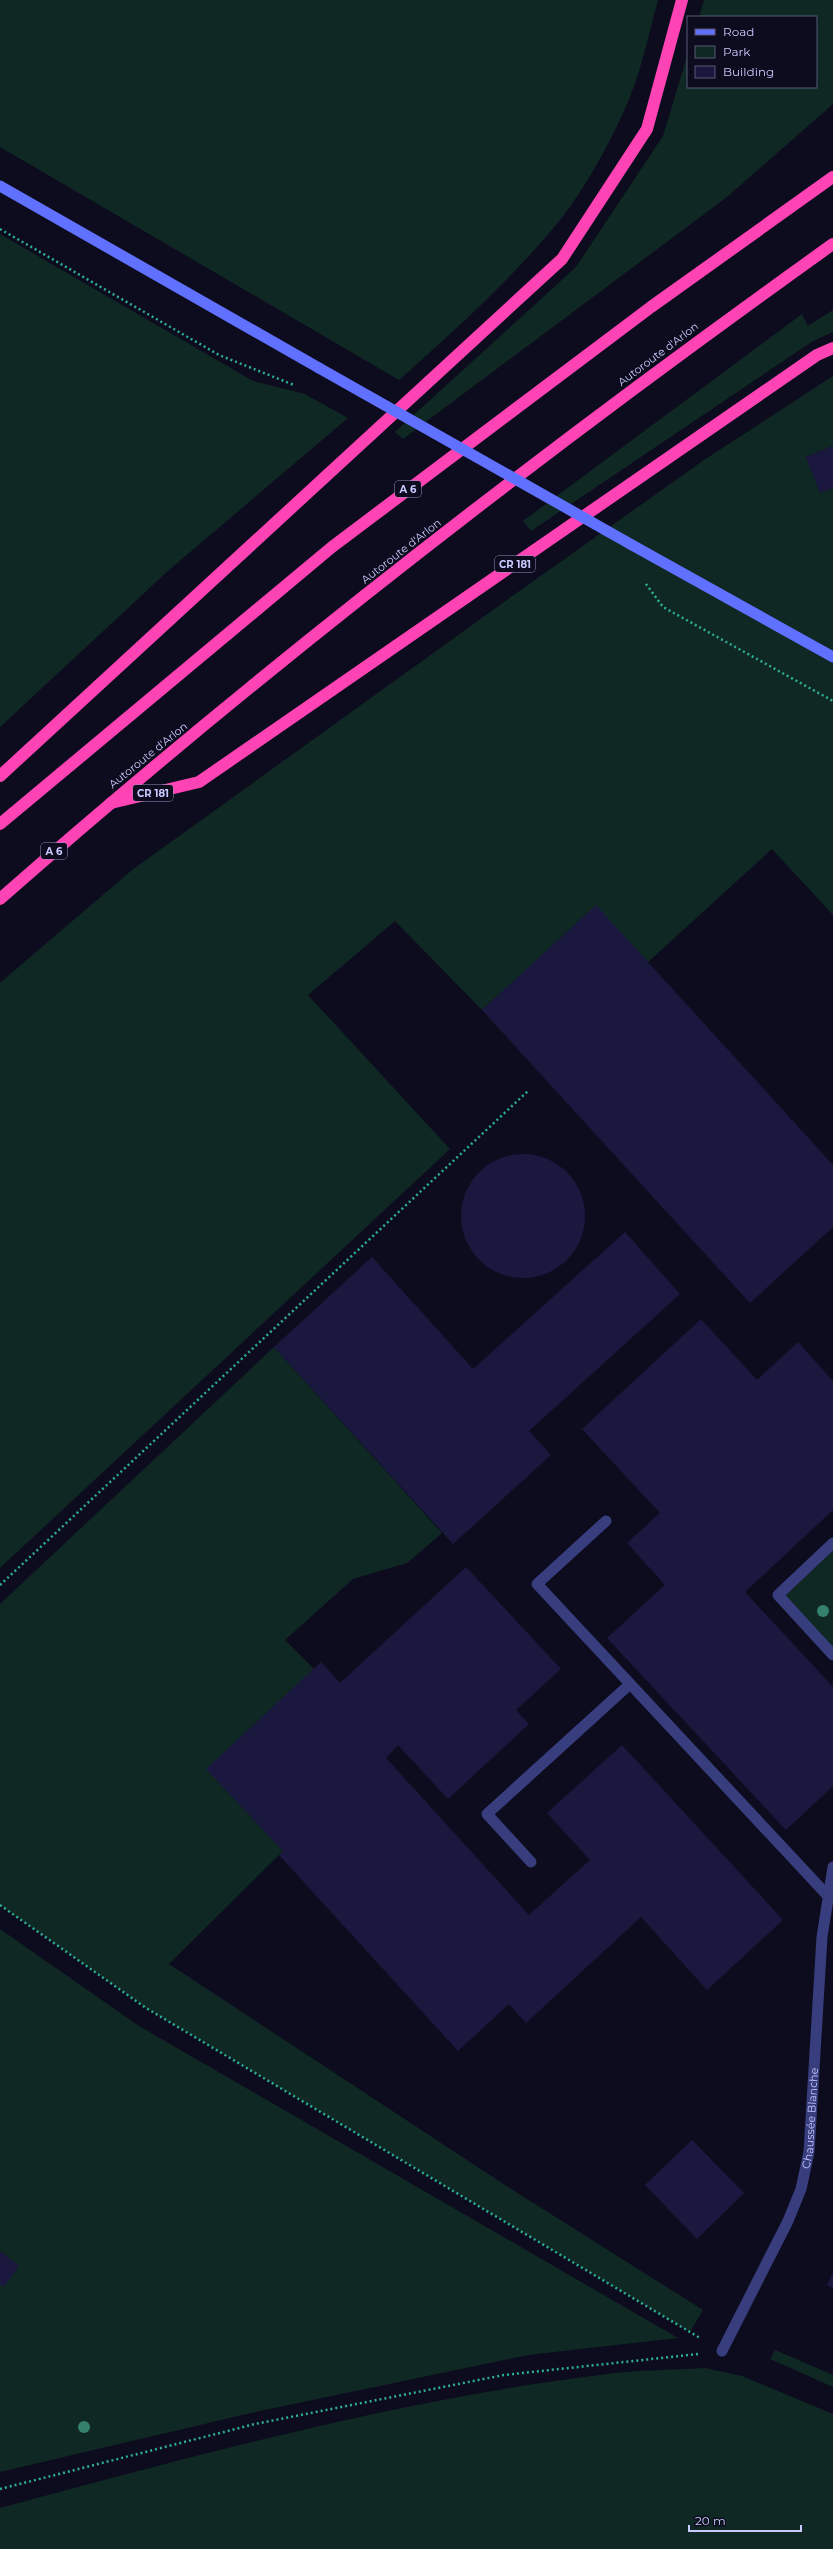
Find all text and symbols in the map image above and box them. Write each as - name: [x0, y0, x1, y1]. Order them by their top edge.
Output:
- legend: [687, 16, 817, 88]
- text: Road: [723, 24, 754, 39]
- text: Park: [723, 44, 751, 59]
- text: Building: [723, 64, 774, 79]
- street label: Autoroute d'Arlon: [615, 319, 701, 389]
- road number: A 6: [395, 481, 421, 497]
- street label: Autoroute d'Arlon: [358, 516, 444, 586]
- road number: CR 181: [495, 556, 535, 572]
- street label: Autoroute d'Arlon: [106, 719, 190, 791]
- road number: CR 181: [133, 785, 173, 801]
- road number: A 6: [41, 843, 67, 859]
- street label: Chaussée Blanche: [799, 2067, 821, 2170]
- scale bar: [689, 2507, 801, 2533]
- text: 20 m: [695, 2513, 726, 2528]

